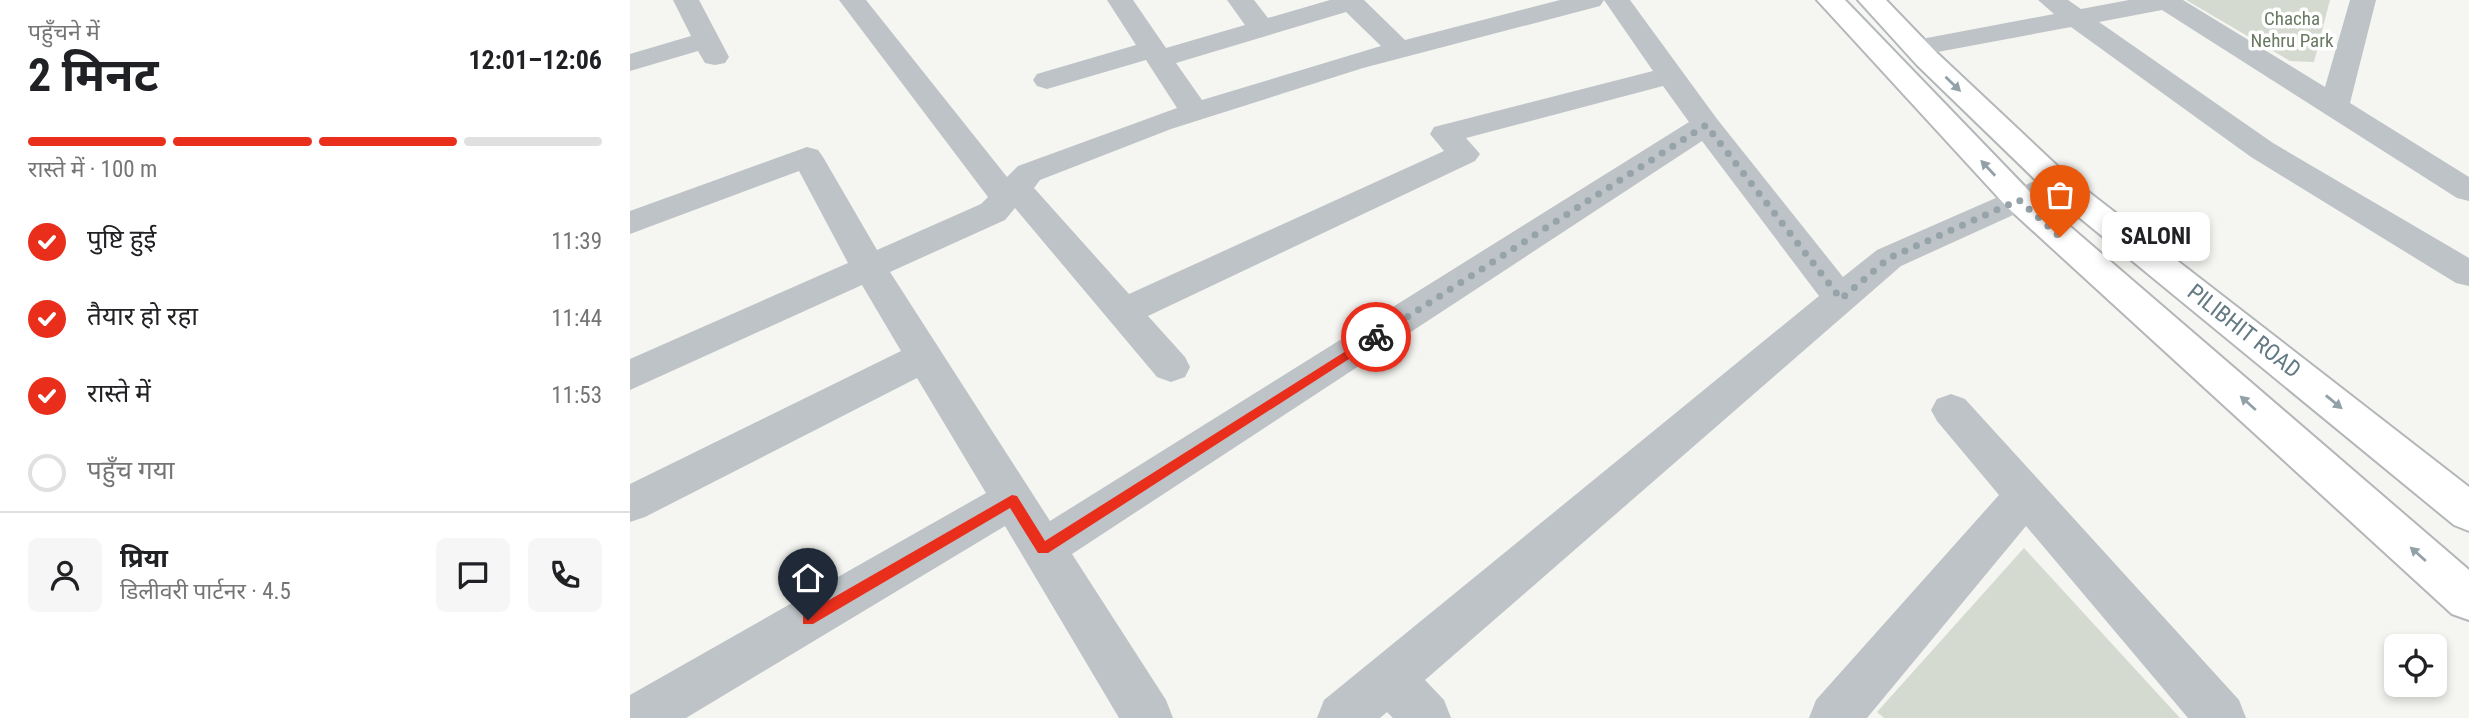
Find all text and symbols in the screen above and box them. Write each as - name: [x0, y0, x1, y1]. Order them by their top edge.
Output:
- park label: Chacha Nehru Park: [2250, 7, 2334, 52]
- text: पहुँचने में: [28, 19, 100, 46]
- text: 12:01–12:06: [468, 45, 602, 75]
- text: 2 मिनट: [28, 48, 158, 102]
- one-way arrow: [1944, 75, 1961, 91]
- text: रास्ते में · 100 m: [28, 156, 157, 183]
- one-way arrow: [1981, 160, 1997, 177]
- pin: [2030, 165, 2090, 237]
- icon: bag: [2041, 176, 2079, 214]
- callout: SALONI: [2102, 212, 2210, 262]
- icon: check: [28, 223, 66, 261]
- text: SALONI: [2121, 223, 2191, 250]
- text: पुष्टि हुई: [87, 224, 156, 254]
- text: 11:39: [551, 228, 602, 255]
- street label: PILIBHIT ROAD: [2182, 278, 2306, 384]
- icon: check: [28, 300, 66, 338]
- text: तैयार हो रहा: [87, 301, 198, 331]
- courier: [1341, 302, 1411, 372]
- text: 11:44: [551, 305, 602, 332]
- icon: bike: [1357, 318, 1395, 356]
- icon: check: [28, 377, 66, 415]
- text: रास्ते में: [87, 378, 151, 408]
- text: 11:53: [551, 382, 602, 409]
- one-way arrow: [2326, 394, 2343, 409]
- one-way arrow: [2239, 396, 2256, 411]
- text: पहुँच गया: [87, 455, 175, 485]
- button: person: [28, 538, 102, 612]
- button: chat: [436, 538, 510, 612]
- button: phone: [528, 538, 602, 612]
- text: प्रिया: [120, 543, 168, 573]
- one-way arrow: [2409, 546, 2427, 562]
- pin: [778, 548, 838, 620]
- icon: home: [789, 559, 827, 597]
- text: डिलीवरी पार्टनर · 4.5: [120, 578, 291, 605]
- map controls: [2384, 634, 2447, 697]
- button: locate: [2384, 634, 2447, 697]

